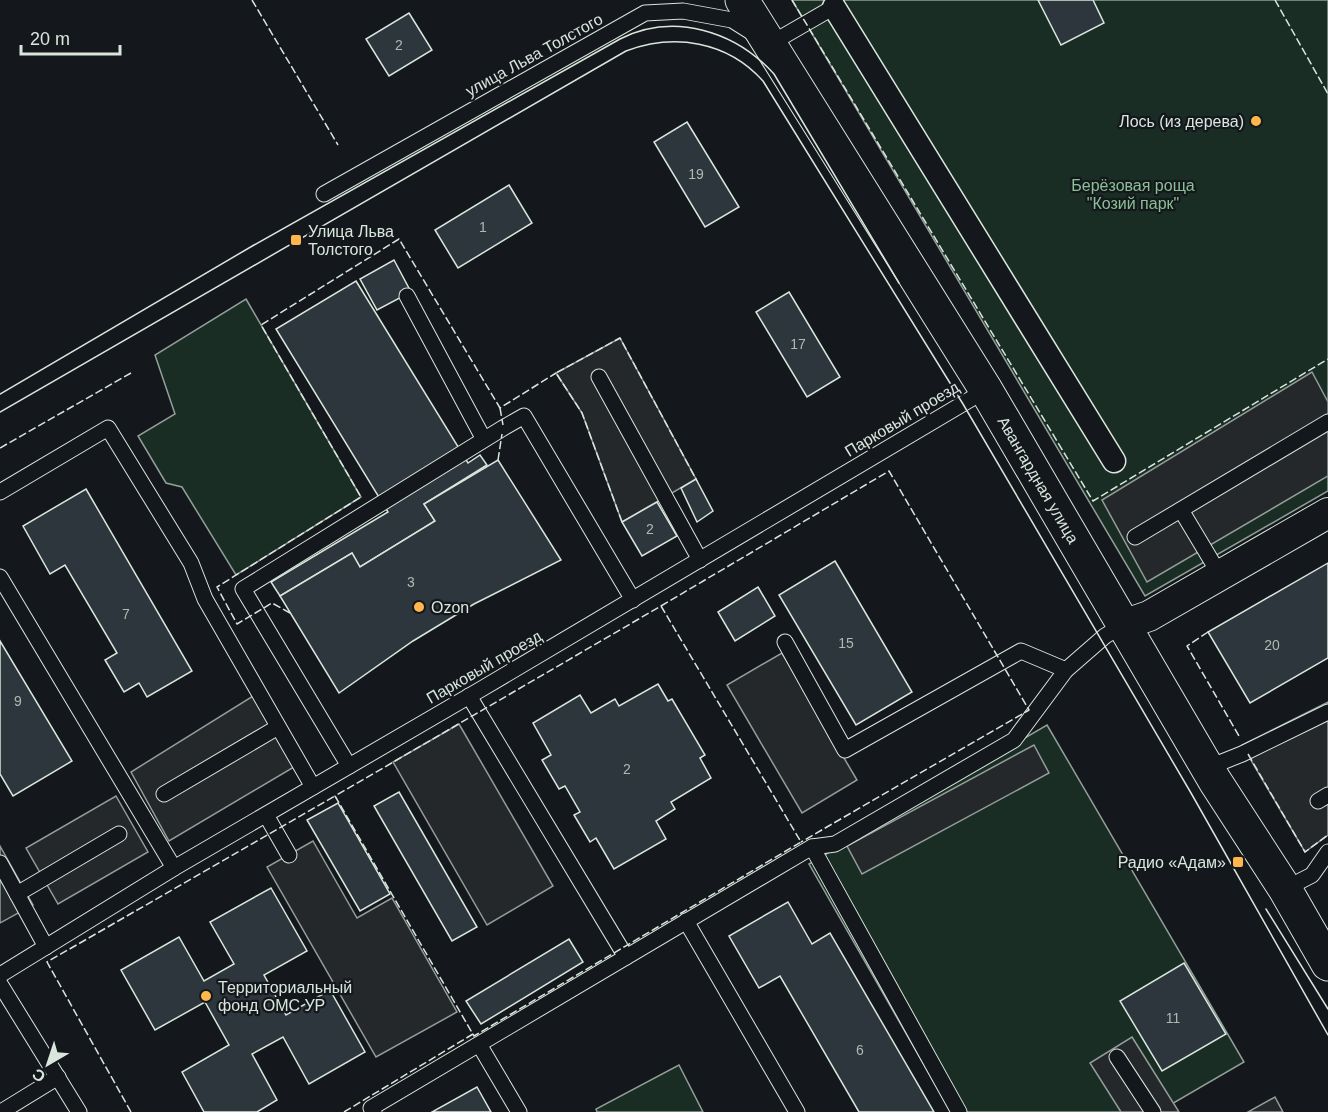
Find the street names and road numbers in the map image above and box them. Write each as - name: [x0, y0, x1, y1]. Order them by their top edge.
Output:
- street label: улица Льва Толстого: [463, 10, 605, 100]
- street label: Парковый проезд: [842, 378, 963, 460]
- street label: Авангардная улица: [995, 413, 1082, 546]
- street label: Парковый проезд: [423, 627, 545, 707]

